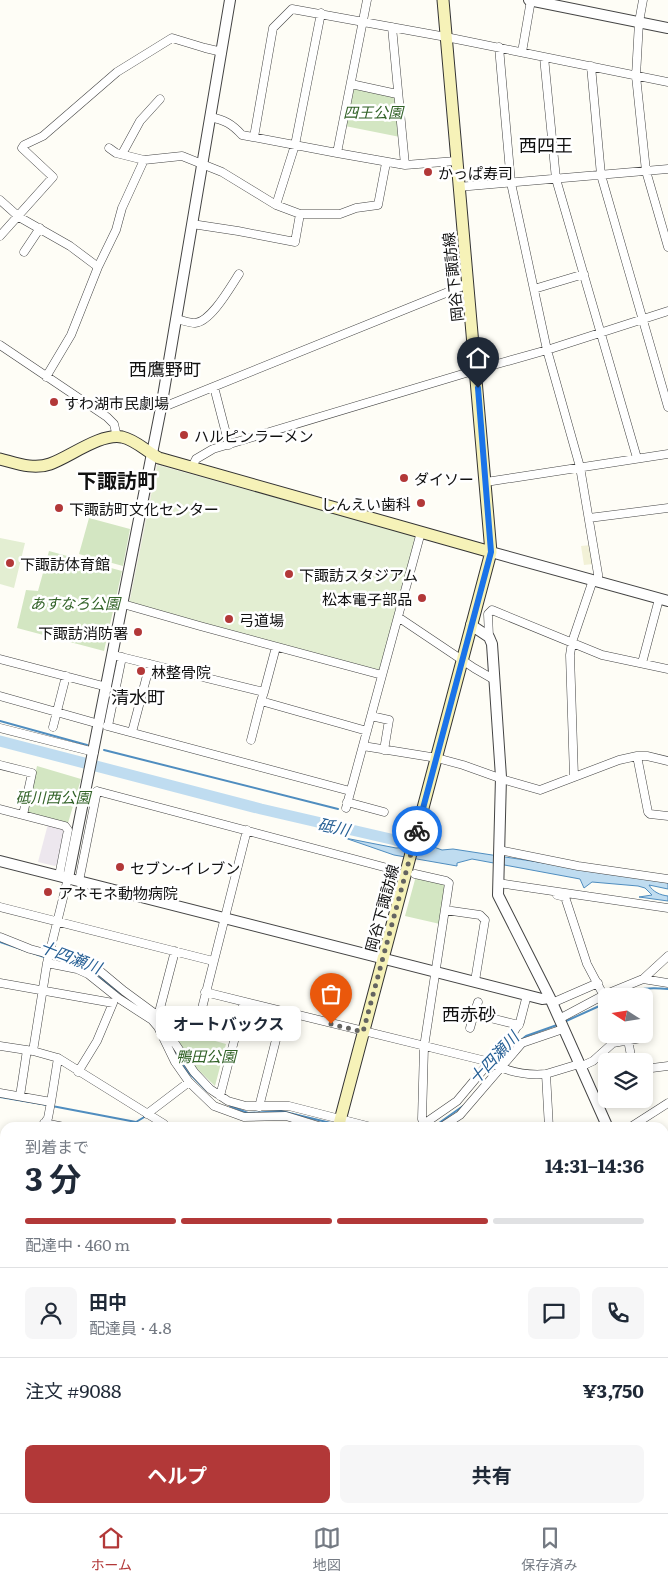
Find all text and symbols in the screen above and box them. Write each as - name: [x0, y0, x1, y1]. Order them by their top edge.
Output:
- park label: 四王公園: [343, 100, 405, 123]
- district label: 西四王: [519, 131, 573, 158]
- place label: かっぱ寿司: [438, 161, 513, 184]
- marker: かっぱ寿司: [422, 166, 434, 178]
- street label: 岡谷下諏訪線: [436, 231, 468, 323]
- pin: [457, 337, 499, 388]
- icon: home: [464, 344, 492, 372]
- district label: 西鷹野町: [129, 355, 201, 382]
- place label: すわ湖市民劇場: [64, 391, 169, 414]
- marker: すわ湖市民劇場: [48, 396, 60, 408]
- place label: ハルピンラーメン: [194, 424, 313, 447]
- marker: ハルピンラーメン: [178, 429, 190, 441]
- district label: 下諏訪町: [77, 464, 157, 494]
- place label: ダイソー: [414, 467, 474, 490]
- marker: ダイソー: [398, 472, 410, 484]
- place label: しんえい歯科: [321, 492, 411, 515]
- place label: 下諏訪町文化センター: [69, 497, 219, 520]
- marker: しんえい歯科: [415, 497, 427, 509]
- marker: 下諏訪町文化センター: [53, 502, 65, 514]
- place label: 下諏訪体育館: [20, 552, 110, 575]
- marker: 下諏訪体育館: [4, 557, 16, 569]
- place label: 下諏訪スタジアム: [299, 563, 418, 586]
- marker: 下諏訪スタジアム: [283, 568, 295, 580]
- place label: 松本電子部品: [322, 587, 412, 610]
- park label: あすなろ公園: [30, 591, 122, 614]
- marker: 松本電子部品: [416, 592, 428, 604]
- place label: 弓道場: [239, 608, 284, 631]
- marker: 弓道場: [223, 613, 235, 625]
- place label: 下諏訪消防署: [38, 621, 128, 644]
- marker: 下諏訪消防署: [132, 626, 144, 638]
- place label: 林整骨院: [151, 660, 211, 683]
- marker: 林整骨院: [135, 665, 147, 677]
- district label: 清水町: [111, 683, 165, 710]
- park label: 砥川西公園: [15, 785, 92, 808]
- courier: [392, 806, 442, 856]
- water label: 砥川: [316, 811, 354, 842]
- icon: bike: [403, 817, 431, 845]
- place label: セブン-イレブン: [130, 856, 240, 879]
- marker: セブン-イレブン: [114, 861, 126, 873]
- street label: 岡谷下諏訪線: [358, 862, 404, 954]
- place label: アネモネ動物病院: [58, 881, 178, 904]
- marker: アネモネ動物病院: [42, 886, 54, 898]
- water label: 十四瀬川: [37, 933, 107, 979]
- pin: [310, 973, 352, 1024]
- icon: bag: [317, 980, 345, 1008]
- north arrow: [598, 988, 652, 1042]
- map controls: [598, 988, 653, 1108]
- district label: 西赤砂: [442, 1000, 496, 1027]
- callout: オートバックス: [156, 1006, 301, 1042]
- text: オートバックス: [173, 1011, 284, 1035]
- water label: 十四瀬川: [462, 1024, 525, 1089]
- park label: 鴨田公園: [176, 1044, 238, 1067]
- button: layers: [598, 1053, 653, 1108]
- text: 到着まで: [25, 1134, 89, 1158]
- text: 14:31–14:36: [545, 1151, 644, 1179]
- text: 3 分: [25, 1153, 81, 1201]
- text: 配達中 · 460 m: [25, 1232, 130, 1256]
- button: person: [25, 1287, 77, 1339]
- text: 田中: [89, 1287, 127, 1315]
- button: chat: [528, 1287, 580, 1339]
- button: phone: [592, 1287, 644, 1339]
- text: 配達員 · 4.8: [89, 1315, 172, 1339]
- text: 注文 #9088: [25, 1376, 121, 1404]
- text: ¥3,750: [582, 1376, 644, 1404]
- button: ヘルプ: [25, 1445, 330, 1503]
- button: 共有: [340, 1445, 644, 1503]
- tab: ホーム: [90, 1524, 132, 1574]
- tab: 地図: [313, 1524, 341, 1574]
- tab: 保存済み: [522, 1524, 578, 1574]

